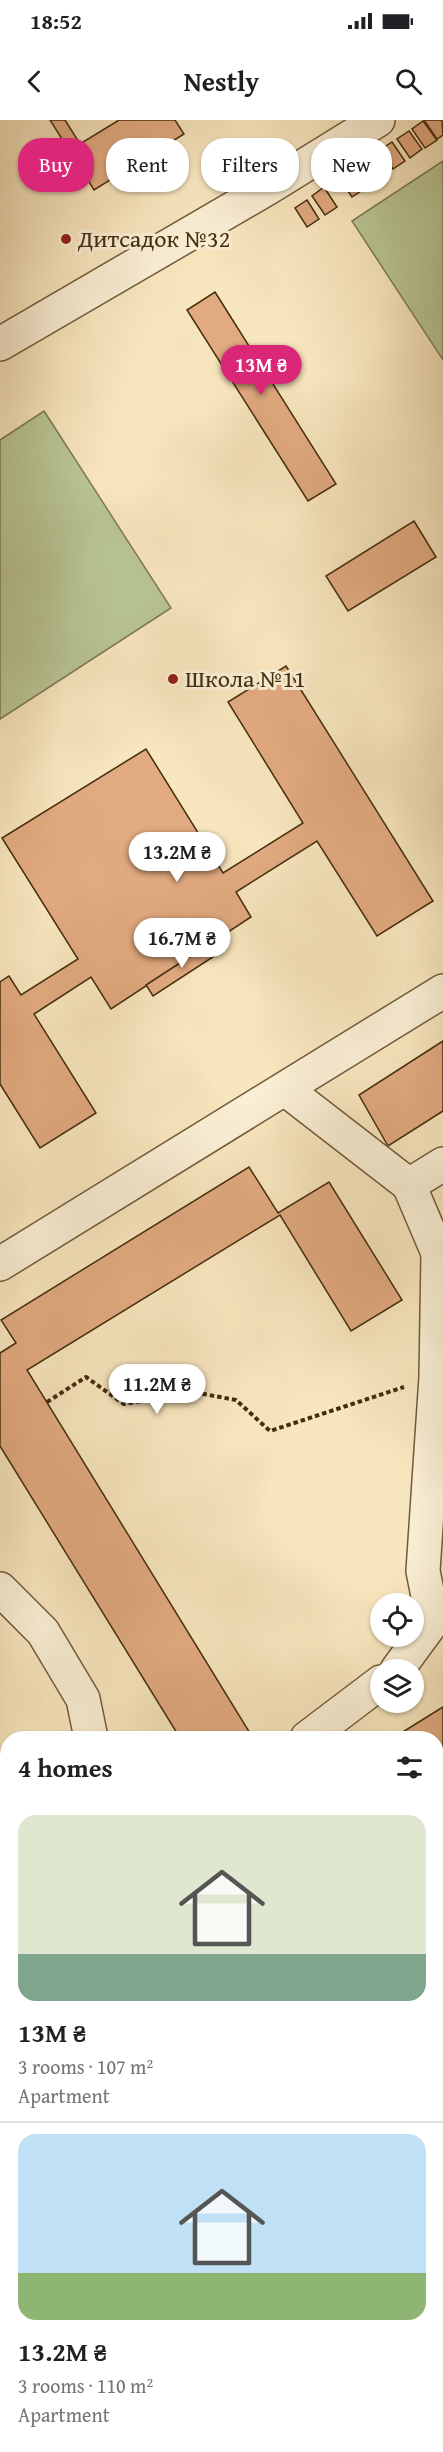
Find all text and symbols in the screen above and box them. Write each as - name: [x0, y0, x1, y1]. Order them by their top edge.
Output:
- text: 18:52: [30, 5, 82, 37]
- text: Nestly: [184, 61, 259, 101]
- icon: back: [18, 65, 51, 98]
- icon: search: [392, 65, 425, 98]
- chip: Buy: [18, 138, 94, 192]
- chip: Rent: [106, 138, 189, 192]
- chip: Filters: [201, 138, 299, 192]
- chip: New: [311, 138, 392, 192]
- place label: Дитсадок №32: [77, 221, 230, 256]
- marker: Дитсадок №32: [59, 232, 73, 246]
- pin: 13M ₴: [219, 345, 303, 396]
- text: 13M ₴: [235, 350, 287, 379]
- place label: Школа №11: [185, 661, 306, 696]
- marker: Школа №11: [166, 672, 180, 686]
- pin: 13.2M ₴: [122, 832, 232, 883]
- text: 13.2M ₴: [143, 837, 211, 866]
- pin: 16.7M ₴: [127, 918, 237, 969]
- text: 16.7M ₴: [148, 923, 216, 952]
- pin: 11.2M ₴: [102, 1364, 212, 1415]
- text: 11.2M ₴: [123, 1369, 191, 1398]
- map controls: [370, 1593, 424, 1713]
- button: locate: [370, 1593, 424, 1647]
- button: layers: [370, 1659, 424, 1713]
- text: 4 homes: [18, 1748, 113, 1787]
- icon: filters: [393, 1751, 426, 1784]
- icon: home: [168, 1854, 276, 1962]
- text: 13M ₴: [18, 2013, 87, 2052]
- text: 3 rooms · 107 m²: [18, 2052, 153, 2081]
- text: Apartment: [18, 2081, 110, 2110]
- icon: home: [168, 2173, 276, 2281]
- text: 13.2M ₴: [18, 2332, 107, 2371]
- text: 3 rooms · 110 m²: [18, 2371, 153, 2400]
- text: Apartment: [18, 2400, 110, 2429]

